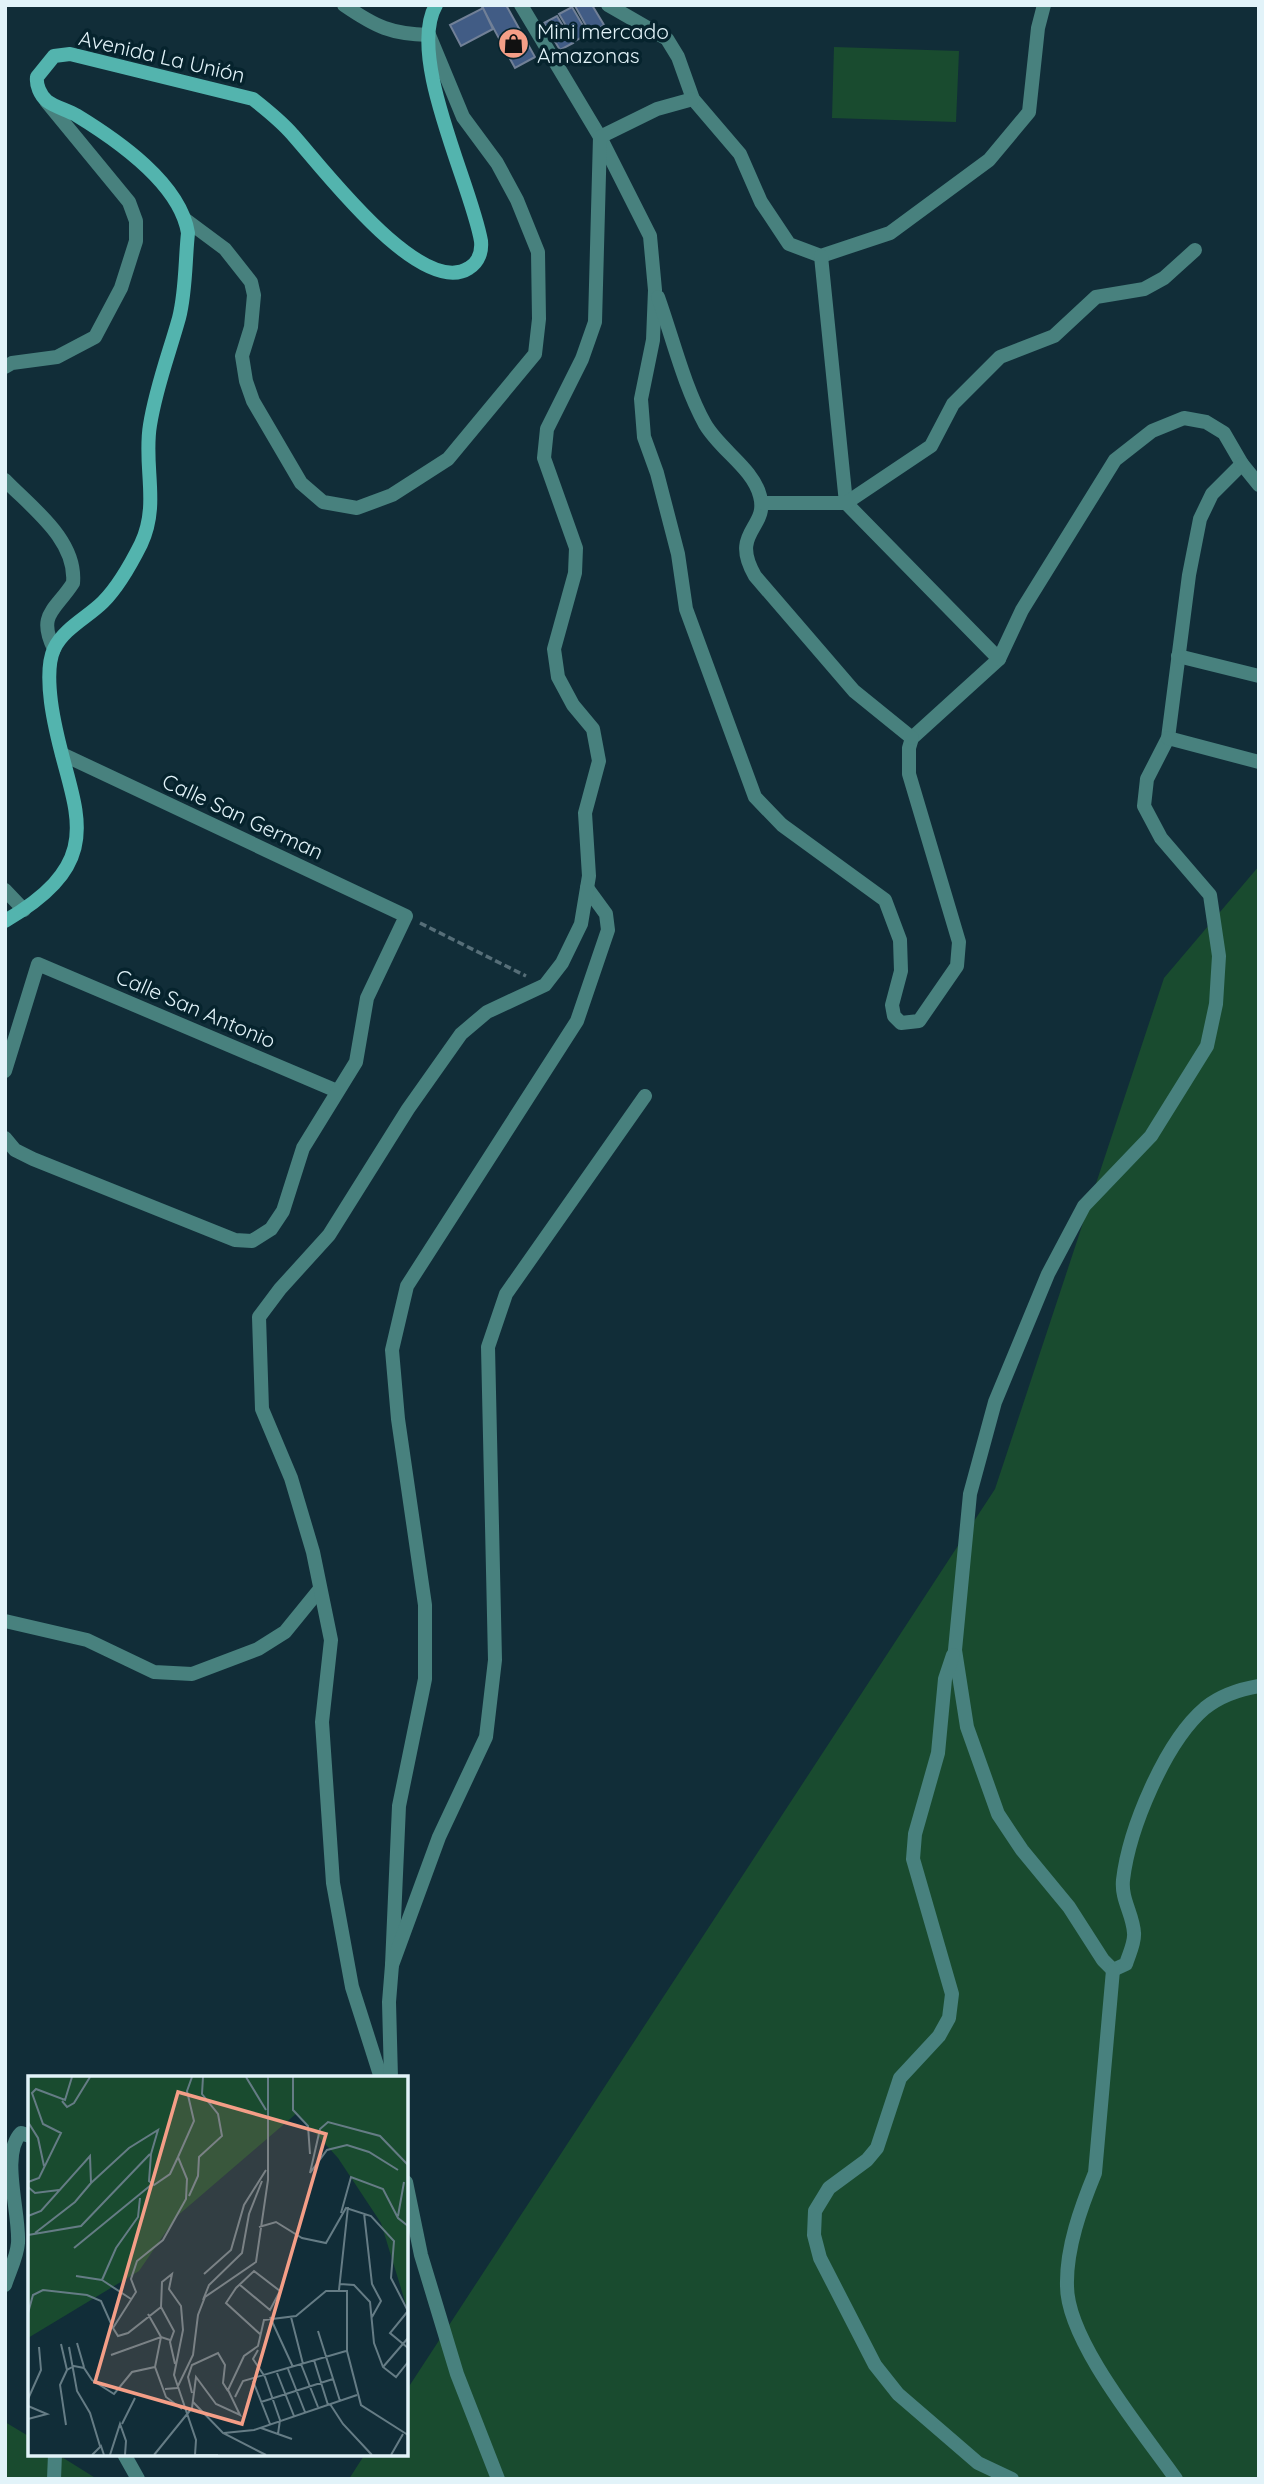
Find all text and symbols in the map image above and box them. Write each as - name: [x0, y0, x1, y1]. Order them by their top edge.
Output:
- place label: Mini mercado Amazonas: [537, 18, 669, 68]
- street label: Avenida La Unión: [76, 24, 248, 88]
- shop icon: Mini mercado Amazonas: [497, 26, 531, 60]
- street label: Calle San German: [158, 767, 328, 865]
- street label: Calle San Antonio: [112, 963, 280, 1053]
- inset map: [28, 2076, 408, 2456]

